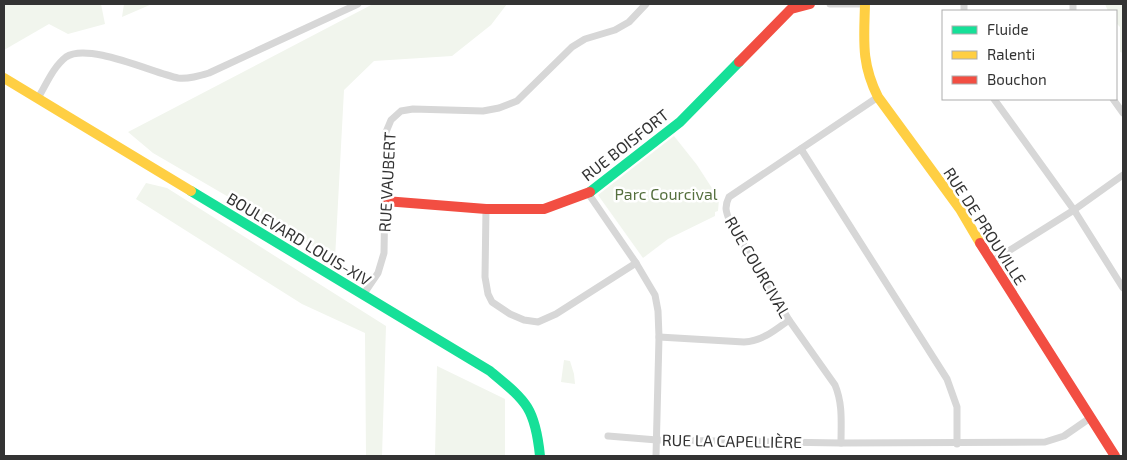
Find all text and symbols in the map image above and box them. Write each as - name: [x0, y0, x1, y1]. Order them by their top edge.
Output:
- legend: [942, 10, 1117, 100]
- text: Fluide: [987, 20, 1028, 38]
- text: Ralenti: [987, 45, 1035, 63]
- text: Bouchon: [987, 70, 1047, 88]
- street label: RUE BOISFORT: [577, 105, 672, 184]
- street label: RUE VAUBERT: [374, 131, 399, 233]
- street label: RUE DE PROUVILLE: [940, 163, 1031, 288]
- park label: Parc Courcival: [614, 184, 718, 203]
- street label: BOULEVARD LOUIS-XIV: [224, 188, 375, 289]
- street label: RUE COURCIVAL: [722, 213, 795, 321]
- street label: RUE LA CAPELLIÈRE: [662, 430, 802, 451]

